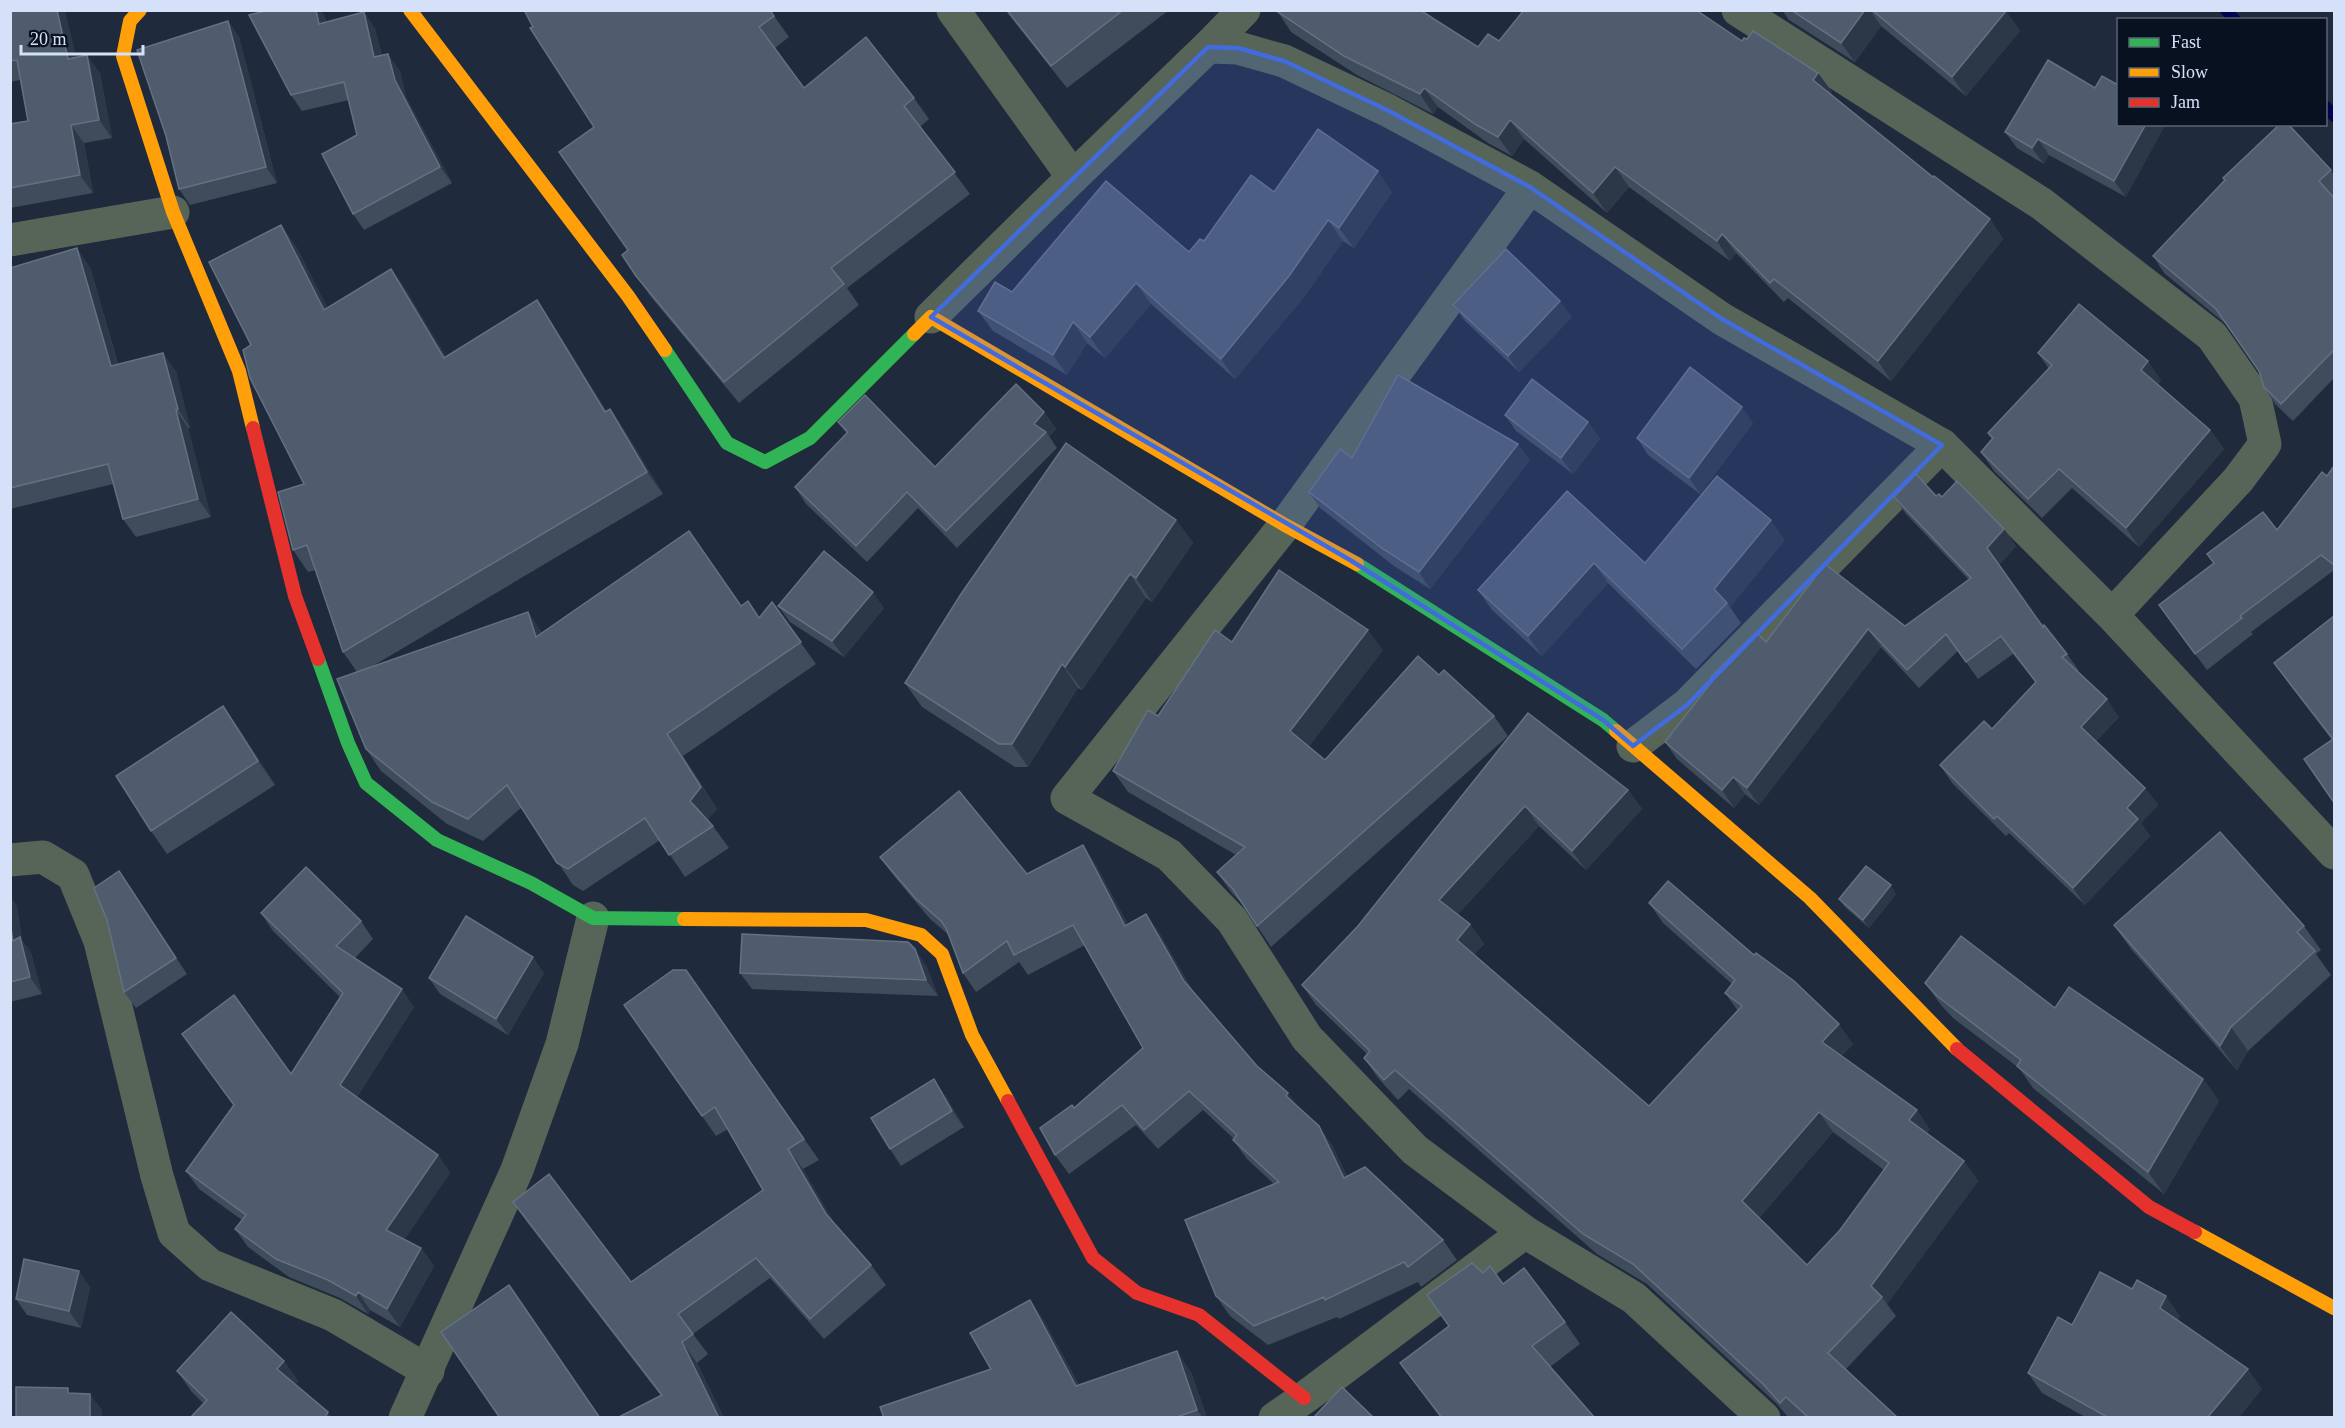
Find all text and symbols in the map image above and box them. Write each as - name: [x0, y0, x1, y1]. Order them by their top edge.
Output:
- scale bar: [21, 18, 142, 56]
- legend: [2117, 18, 2327, 126]
- text: 20 m: [30, 29, 67, 49]
- text: Fast: [2171, 32, 2201, 52]
- text: Slow: [2171, 62, 2208, 82]
- text: Jam: [2171, 92, 2200, 112]

